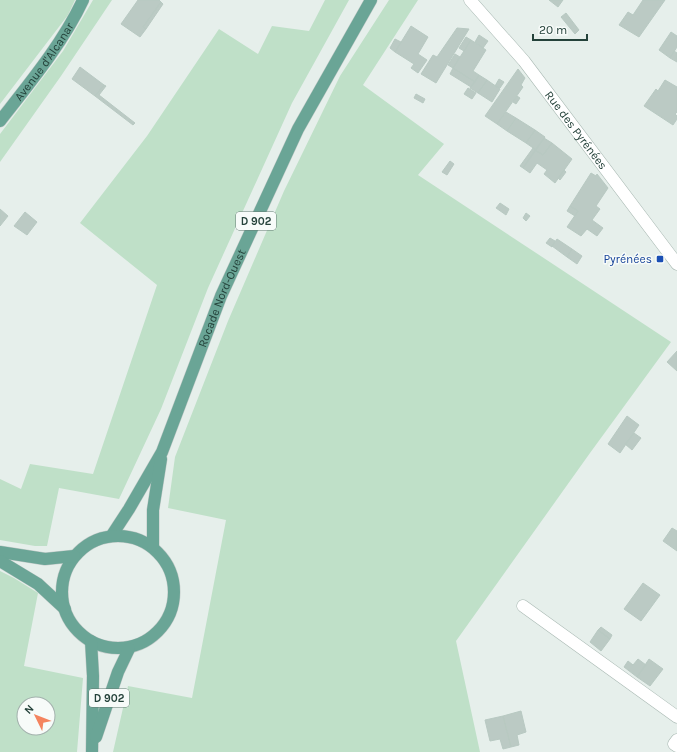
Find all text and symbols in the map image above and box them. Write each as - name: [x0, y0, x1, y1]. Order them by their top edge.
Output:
- scale bar: [533, 16, 587, 42]
- street label: Avenue d'Alcanar: [12, 20, 77, 104]
- text: 20 m: [539, 23, 567, 37]
- street label: Rue des Pyrénées: [542, 88, 610, 172]
- road number: D 902: [236, 212, 276, 230]
- street label: Rocade Nord-Ouest: [195, 246, 249, 349]
- place label: Pyrénées: [603, 252, 652, 266]
- marker: Pyrénées: [655, 254, 665, 264]
- road number: D 902: [89, 689, 129, 707]
- north arrow: [16, 696, 56, 736]
- text: N: [22, 702, 36, 717]

